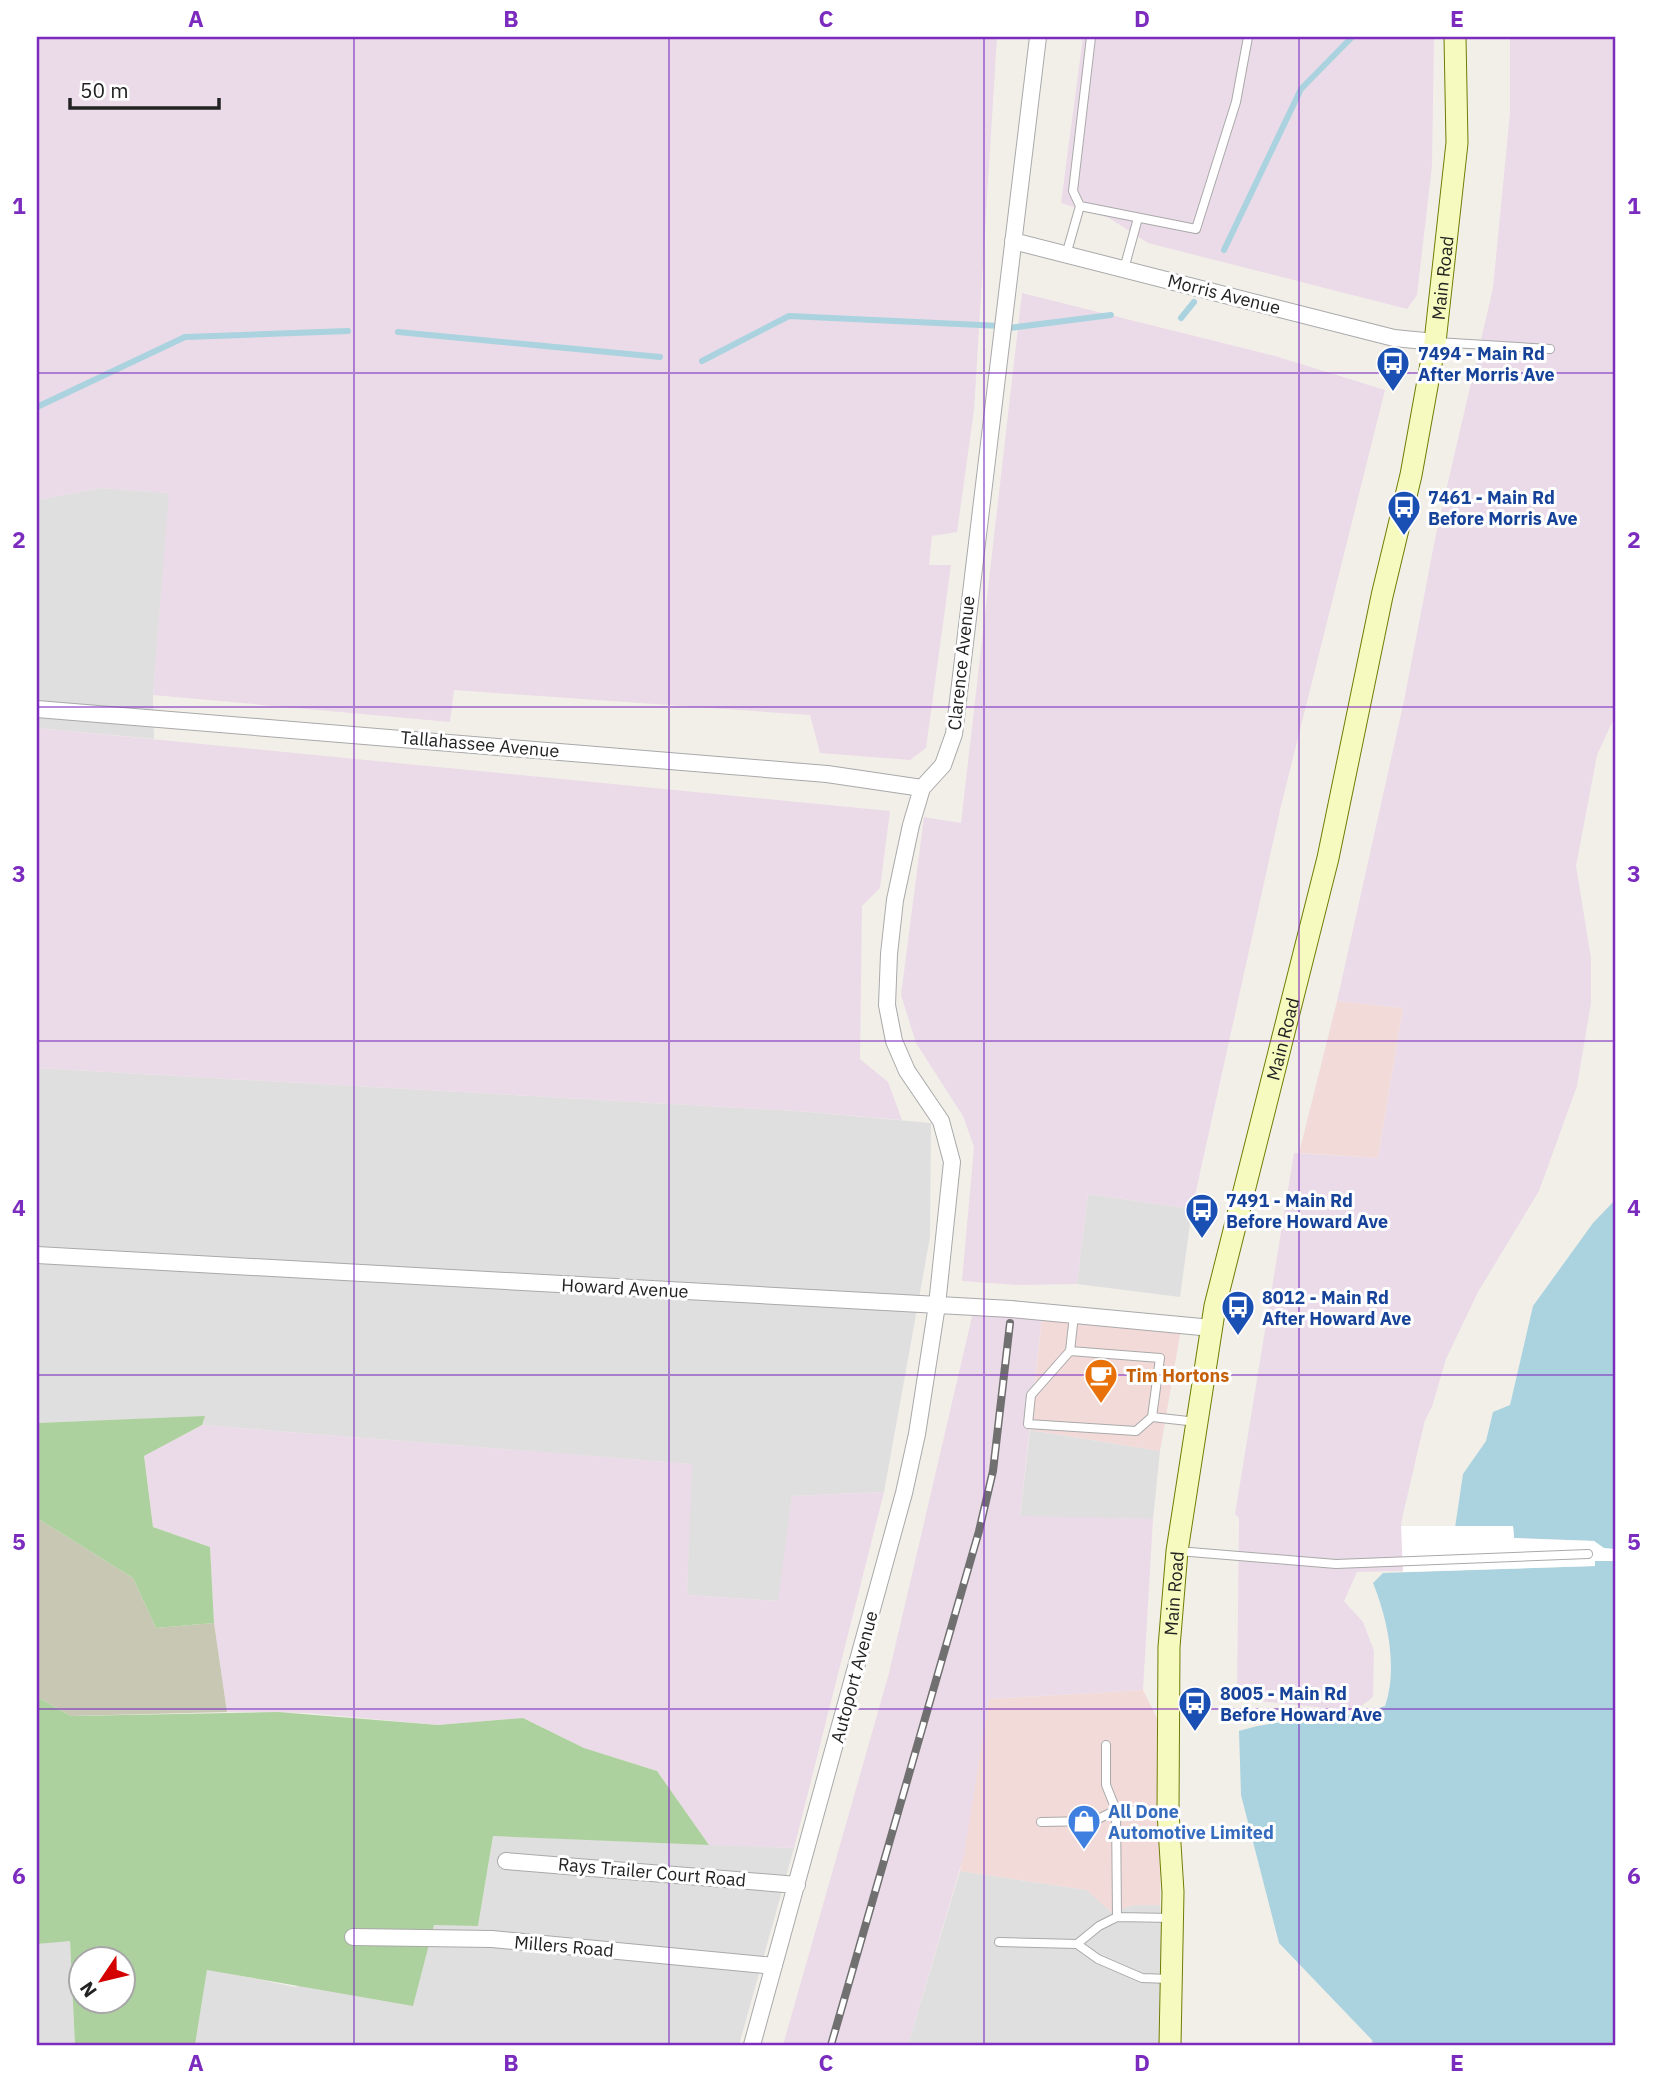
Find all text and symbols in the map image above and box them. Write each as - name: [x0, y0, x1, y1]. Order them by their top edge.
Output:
- text: A: [188, 3, 204, 33]
- text: B: [503, 3, 519, 33]
- text: C: [819, 3, 834, 33]
- text: D: [1134, 3, 1150, 33]
- text: E: [1450, 3, 1464, 33]
- scale bar: [70, 66, 219, 110]
- text: 50 m: [80, 76, 129, 104]
- text: 1: [12, 190, 26, 220]
- text: 1: [1627, 190, 1641, 220]
- street label: Main Road: [1426, 235, 1458, 321]
- street label: Morris Avenue: [1165, 269, 1283, 319]
- place label: 7494 - Main Rd After Morris Ave: [1418, 342, 1555, 386]
- bus stop icon: 7494 - Main Rd After Morris Ave: [1374, 344, 1412, 393]
- place label: 7461 - Main Rd Before Morris Ave: [1428, 486, 1578, 530]
- bus stop icon: 7461 - Main Rd Before Morris Ave: [1385, 488, 1423, 537]
- text: 2: [12, 524, 26, 554]
- text: 2: [1627, 524, 1641, 554]
- street label: Clarence Avenue: [942, 594, 980, 732]
- street label: Tallahassee Avenue: [400, 726, 560, 762]
- text: 3: [12, 858, 26, 888]
- text: 3: [1627, 858, 1641, 888]
- street label: Main Road: [1261, 995, 1304, 1083]
- place label: 7491 - Main Rd Before Howard Ave: [1226, 1189, 1388, 1233]
- bus stop icon: 7491 - Main Rd Before Howard Ave: [1183, 1191, 1221, 1240]
- text: 4: [12, 1192, 26, 1222]
- text: 4: [1627, 1192, 1641, 1222]
- street label: Howard Avenue: [561, 1273, 689, 1303]
- place label: 8012 - Main Rd After Howard Ave: [1262, 1286, 1411, 1330]
- bus stop icon: 8012 - Main Rd After Howard Ave: [1219, 1288, 1257, 1337]
- cafe icon: Tim Hortons: [1082, 1356, 1120, 1405]
- place label: Tim Hortons: [1126, 1364, 1229, 1387]
- text: 5: [12, 1526, 26, 1556]
- text: 5: [1627, 1526, 1641, 1556]
- street label: Main Road: [1158, 1550, 1188, 1637]
- street label: Autoport Avenue: [825, 1608, 883, 1746]
- place label: 8005 - Main Rd Before Howard Ave: [1220, 1682, 1382, 1726]
- bus stop icon: 8005 - Main Rd Before Howard Ave: [1176, 1684, 1214, 1733]
- place label: All Done Automotive Limited: [1108, 1800, 1274, 1844]
- shop icon: All Done Automotive Limited: [1065, 1802, 1103, 1851]
- street label: Rays Trailer Court Road: [557, 1852, 747, 1892]
- text: 6: [12, 1860, 26, 1890]
- text: 6: [1627, 1860, 1641, 1890]
- street label: Millers Road: [513, 1930, 615, 1962]
- north arrow: [66, 1946, 136, 2016]
- text: N: [74, 1977, 102, 2002]
- text: A: [188, 2047, 204, 2077]
- text: B: [503, 2047, 519, 2077]
- text: C: [819, 2047, 834, 2077]
- text: D: [1134, 2047, 1150, 2077]
- text: E: [1450, 2047, 1464, 2077]

